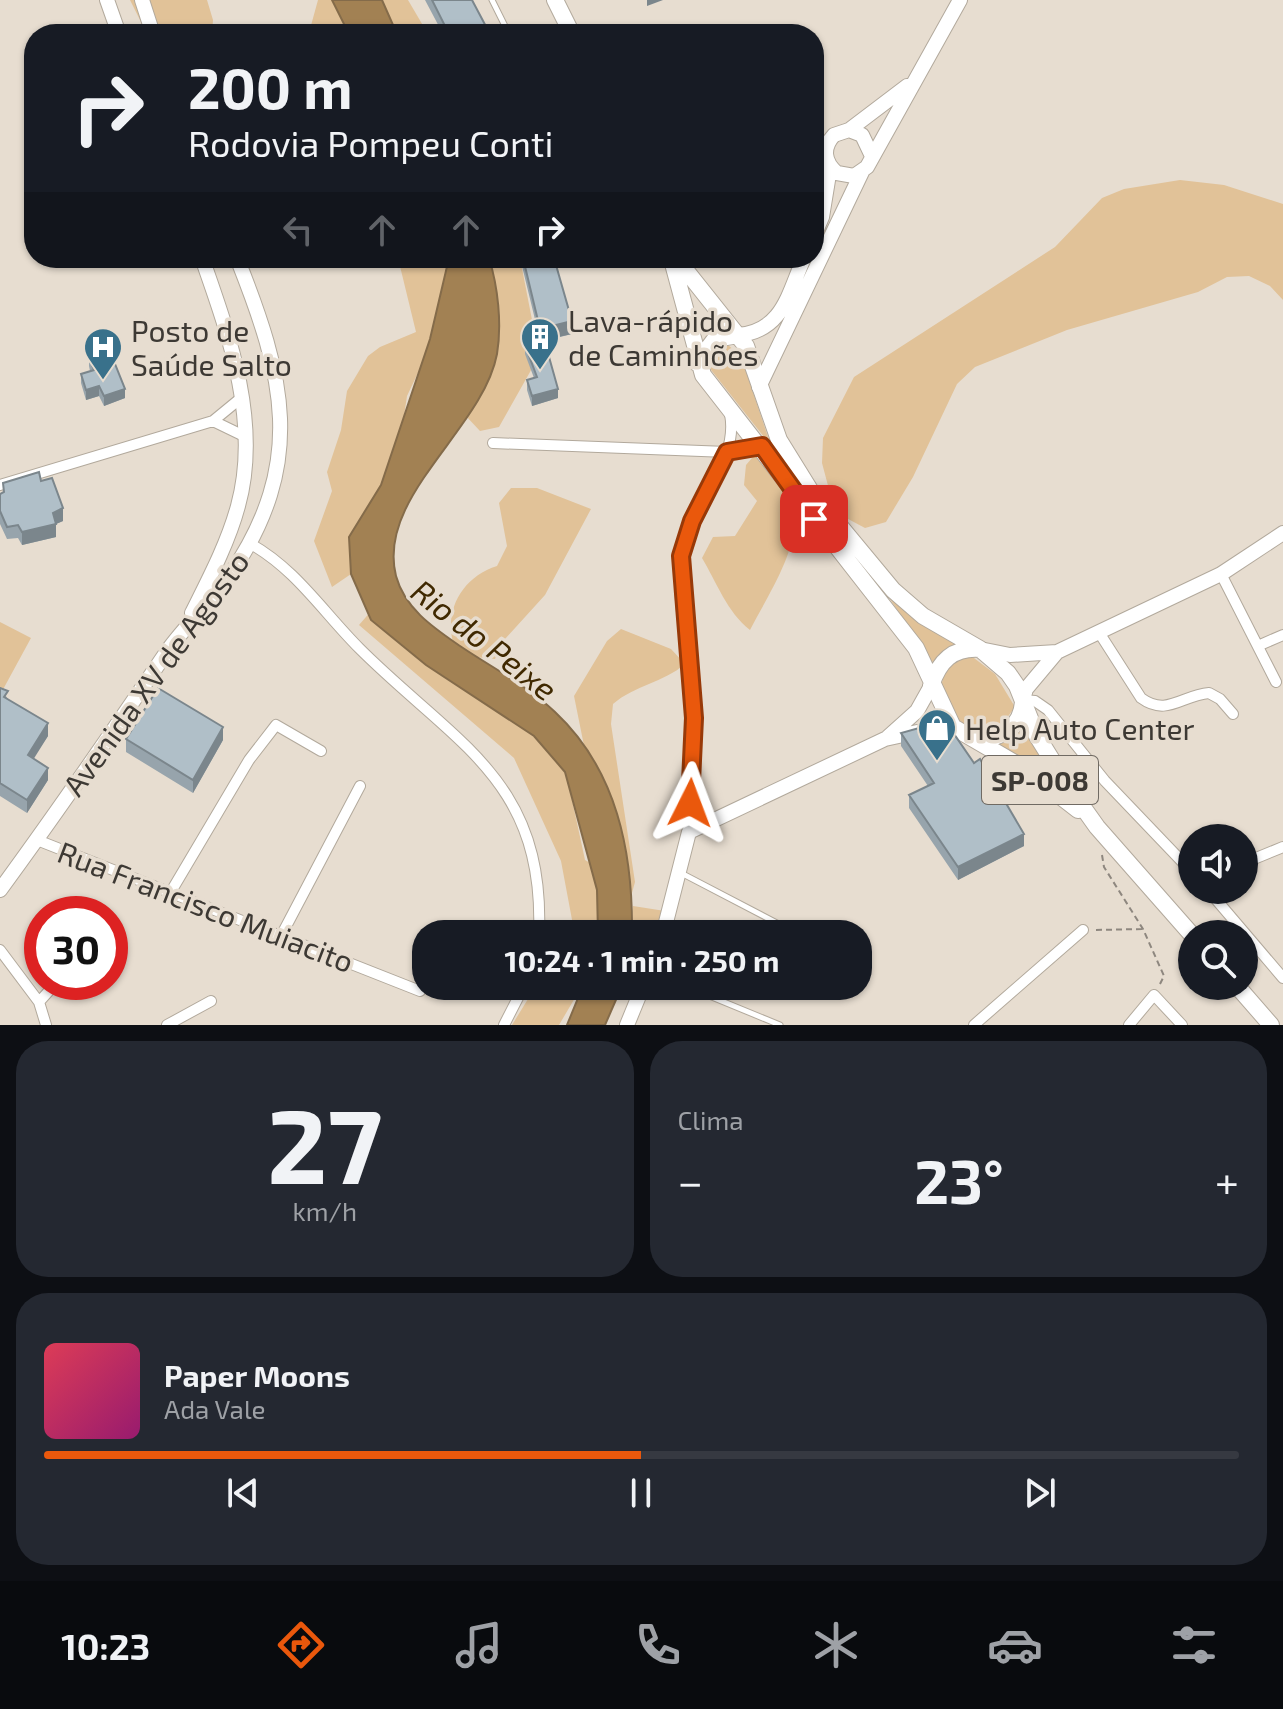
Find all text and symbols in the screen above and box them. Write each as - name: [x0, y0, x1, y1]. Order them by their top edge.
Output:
- text: 200 m: [188, 53, 353, 120]
- icon: right: [56, 56, 160, 160]
- text: Rodovia Pompeu Conti: [188, 121, 553, 164]
- icon: left: [276, 208, 320, 252]
- icon: ahead: [360, 208, 404, 252]
- icon: ahead: [444, 208, 488, 252]
- icon: right: [528, 208, 572, 252]
- place label: Lava-rápido de Caminhões: [568, 302, 759, 372]
- place label: Posto de Saúde Salto: [131, 312, 292, 382]
- building icon: Lava-rápido de Caminhões: [519, 316, 561, 371]
- hospital icon: Posto de Saúde Salto: [82, 326, 124, 381]
- pin: [780, 485, 848, 553]
- icon: arrive: [792, 497, 836, 541]
- street label: Avenida XV de Agosto: [54, 544, 256, 802]
- water label: Rio do Peixe: [405, 571, 565, 707]
- shop icon: Help Auto Center: [916, 707, 958, 762]
- place label: Help Auto Center: [965, 710, 1195, 746]
- road number: SP-008: [982, 756, 1098, 804]
- position arrow: [648, 761, 732, 845]
- map controls: [1178, 824, 1258, 1000]
- button: sound: [1178, 824, 1258, 904]
- street label: Rua Francisco Muiacito: [53, 833, 359, 979]
- speed limit sign: 30: [24, 896, 128, 1000]
- button: search: [1178, 920, 1258, 1000]
- text: 10:24 · 1 min · 250 m: [504, 942, 780, 978]
- text: 27: [267, 1080, 382, 1205]
- text: Clima: [678, 1104, 744, 1135]
- text: 23°: [914, 1144, 1004, 1216]
- text: −: [678, 1154, 703, 1207]
- text: +: [1215, 1154, 1239, 1207]
- text: km/h: [292, 1195, 357, 1226]
- text: Paper Moons: [164, 1357, 350, 1393]
- text: Ada Vale: [164, 1393, 266, 1424]
- icon: previous: [221, 1471, 265, 1515]
- icon: pause: [619, 1471, 663, 1515]
- icon: next: [1018, 1471, 1062, 1515]
- icon: directions: [273, 1617, 329, 1673]
- icon: music: [451, 1617, 507, 1673]
- icon: phone: [630, 1617, 686, 1673]
- icon: climate: [808, 1617, 864, 1673]
- icon: car: [987, 1617, 1043, 1673]
- icon: filters: [1166, 1617, 1222, 1673]
- text: 10:23: [61, 1624, 150, 1667]

